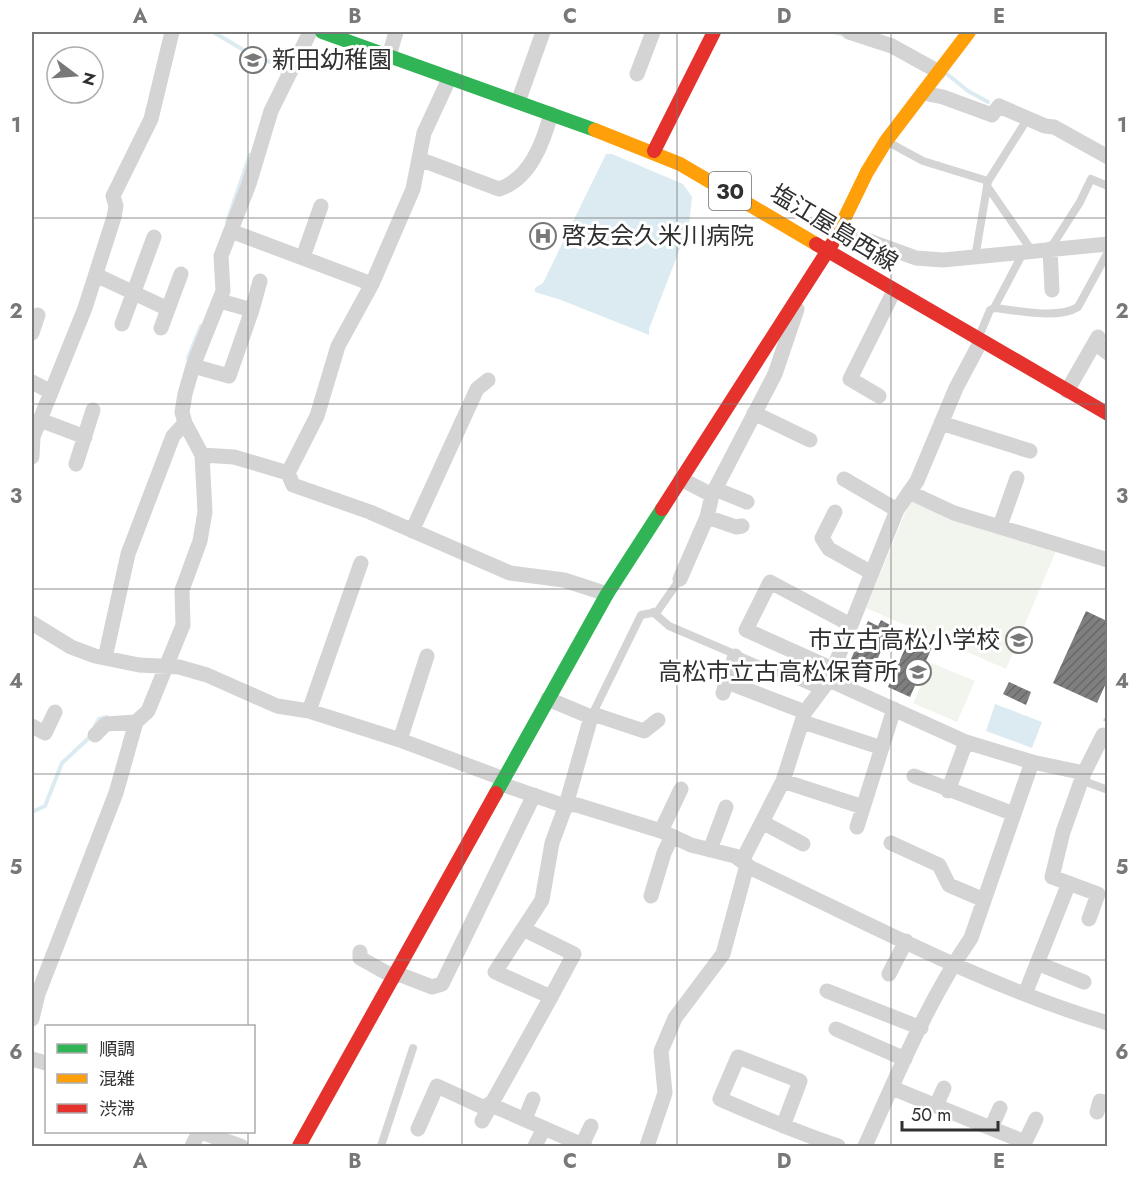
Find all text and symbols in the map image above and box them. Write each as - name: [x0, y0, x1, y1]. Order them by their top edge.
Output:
- text: A: [132, 2, 148, 31]
- text: B: [348, 2, 362, 31]
- text: C: [563, 2, 577, 31]
- text: D: [777, 2, 791, 31]
- text: E: [993, 2, 1005, 31]
- place label: 新田幼稚園: [272, 42, 392, 77]
- north arrow: [45, 45, 105, 105]
- school or university icon: 新田幼稚園: [238, 45, 268, 75]
- text: N: [76, 70, 102, 88]
- text: 1: [11, 111, 21, 140]
- text: 1: [1117, 111, 1127, 140]
- road number: 30: [709, 172, 751, 210]
- street label: 塩江屋島西線: [764, 175, 905, 280]
- place label: 啓友会久米川病院: [562, 218, 754, 253]
- hospital icon: 啓友会久米川病院: [528, 221, 558, 251]
- text: 2: [9, 297, 23, 326]
- text: 2: [1115, 297, 1129, 326]
- text: 3: [10, 482, 22, 511]
- text: 3: [1116, 482, 1128, 511]
- place label: 市立古高松小学校: [808, 622, 1000, 657]
- school or university icon: 市立古高松小学校: [1004, 625, 1034, 655]
- place label: 高松市立古高松保育所: [658, 654, 898, 689]
- school or university icon: 高松市立古高松保育所: [903, 657, 933, 687]
- text: 4: [9, 667, 23, 696]
- text: 4: [1115, 667, 1129, 696]
- text: 5: [10, 853, 23, 882]
- text: 5: [1116, 853, 1129, 882]
- legend: [45, 1025, 255, 1133]
- text: 順調: [99, 1036, 135, 1062]
- text: 6: [9, 1038, 23, 1067]
- text: 6: [1115, 1038, 1129, 1067]
- text: 混雑: [99, 1066, 135, 1092]
- scale bar: [902, 1094, 998, 1132]
- text: 渋滞: [99, 1096, 135, 1122]
- text: 50 m: [911, 1102, 951, 1128]
- text: A: [132, 1147, 148, 1176]
- text: B: [348, 1147, 362, 1176]
- text: C: [563, 1147, 577, 1176]
- text: D: [777, 1147, 791, 1176]
- text: E: [993, 1147, 1005, 1176]

